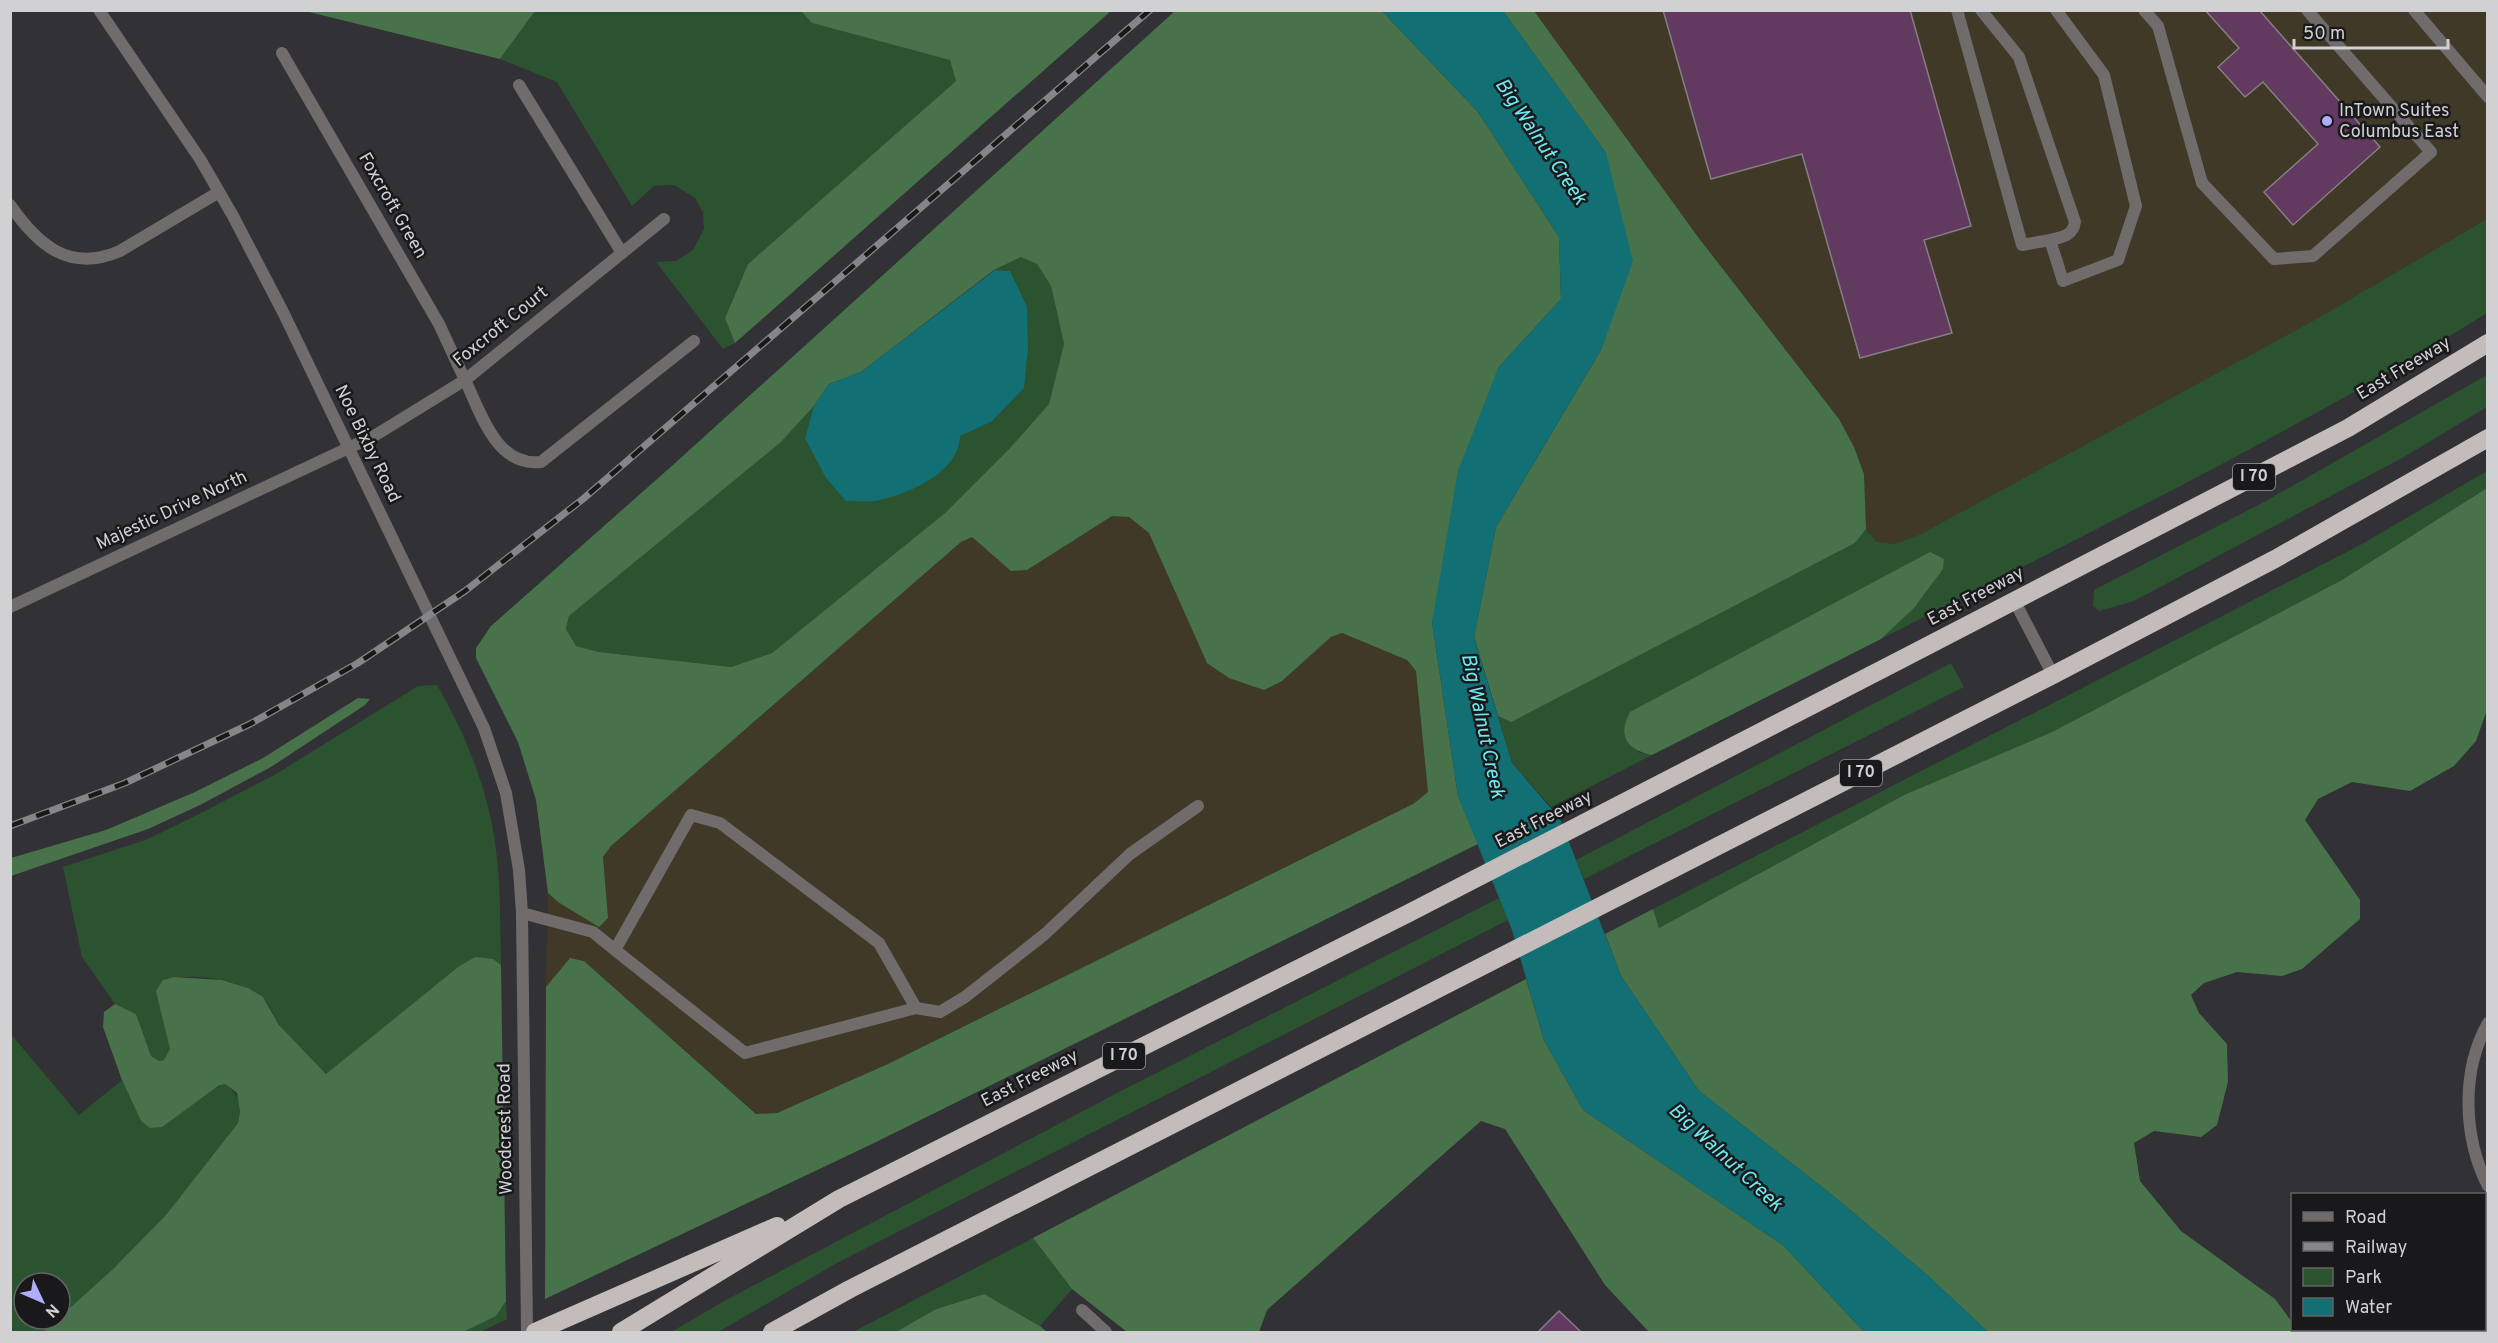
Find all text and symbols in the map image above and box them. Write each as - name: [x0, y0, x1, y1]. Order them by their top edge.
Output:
- scale bar: [2294, 12, 2448, 50]
- text: 50 m: [2303, 23, 2345, 46]
- water label: Big Walnut Creek: [1488, 74, 1592, 211]
- place label: InTown Suites Columbus East: [2339, 100, 2459, 144]
- marker: InTown Suites Columbus East: [2320, 114, 2334, 128]
- street label: Foxcroft Green: [352, 149, 432, 263]
- street label: Foxcroft Court: [449, 282, 553, 372]
- street label: East Freeway: [2353, 332, 2455, 406]
- street label: Noe Bixby Road: [329, 381, 405, 507]
- road number: I 70: [2233, 464, 2275, 490]
- street label: Majestic Drive North: [93, 466, 251, 556]
- street label: East Freeway: [1924, 562, 2028, 632]
- water label: Big Walnut Creek: [1454, 651, 1510, 802]
- road number: I 70: [1840, 760, 1882, 786]
- street label: East Freeway: [1492, 786, 1596, 854]
- road number: I 70: [1103, 1043, 1145, 1069]
- street label: East Freeway: [978, 1045, 1082, 1113]
- street label: Woodcrest Road: [493, 1063, 519, 1195]
- water label: Big Walnut Creek: [1662, 1098, 1788, 1218]
- legend: [2291, 1193, 2486, 1331]
- text: Road: [2345, 1207, 2387, 1230]
- text: Railway: [2345, 1237, 2407, 1260]
- text: Park: [2345, 1267, 2382, 1290]
- north arrow: [12, 1271, 72, 1331]
- text: Water: [2345, 1297, 2392, 1320]
- text: N: [40, 1299, 63, 1321]

